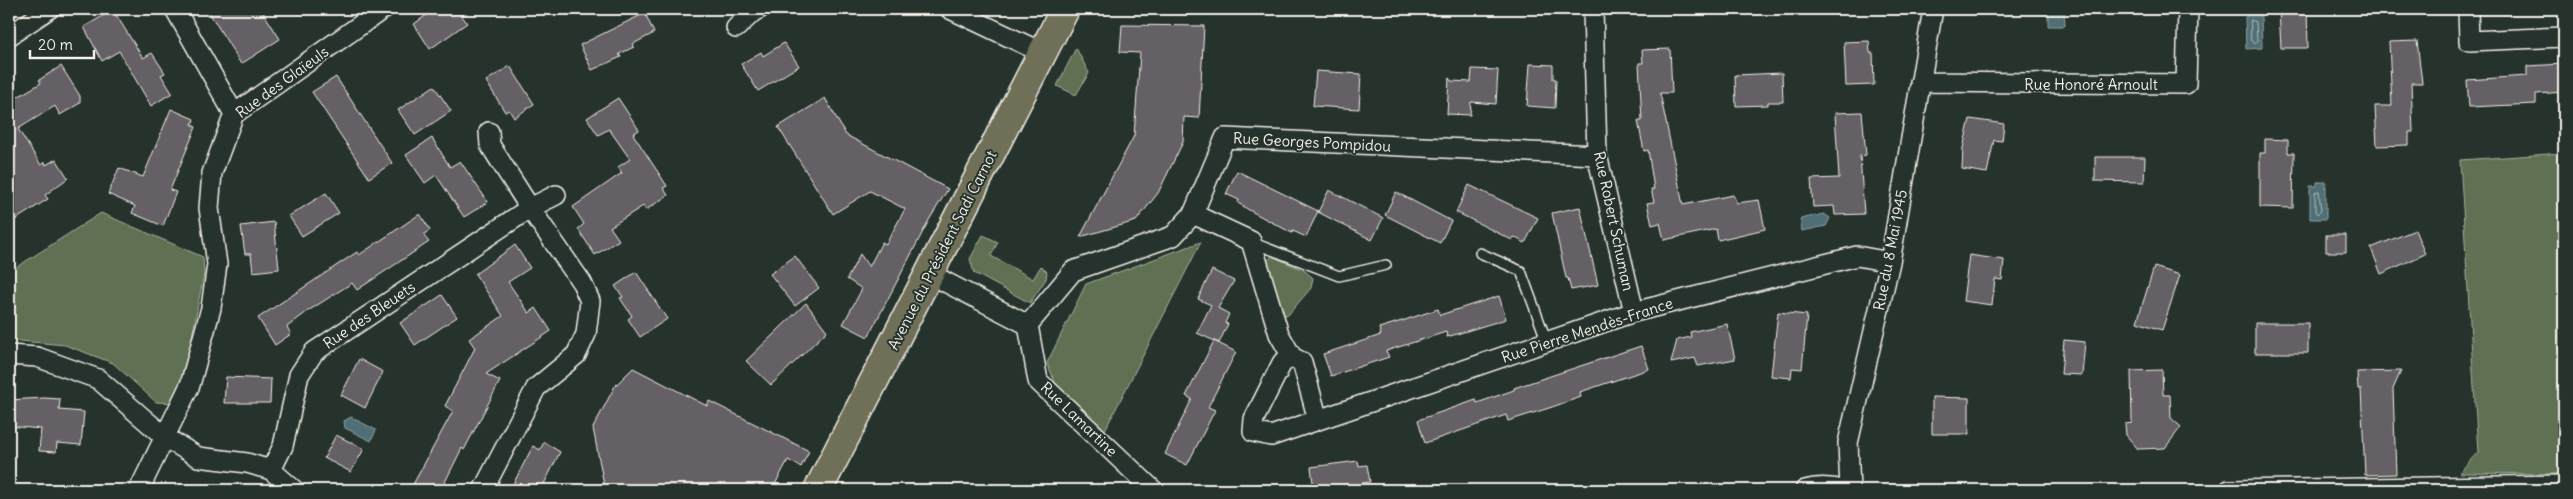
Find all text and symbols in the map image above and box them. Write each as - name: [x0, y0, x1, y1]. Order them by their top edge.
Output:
- scale bar: [30, 28, 94, 60]
- text: 20 m: [38, 35, 73, 54]
- street label: Rue des Glaïeuls: [232, 42, 332, 122]
- street label: Rue Honoré Arnoult: [2024, 75, 2158, 94]
- street label: Rue Georges Pompidou: [1233, 128, 1392, 156]
- street label: Avenue du Président Sadi Carnot: [883, 147, 1001, 353]
- street label: Rue Robert Schuman: [1590, 149, 1638, 293]
- street label: Rue du 8 Mai 1945: [1869, 188, 1911, 312]
- street label: Rue des Bleuets: [319, 277, 419, 353]
- street label: Rue Pierre Mendès-France: [1499, 293, 1675, 367]
- street label: Rue Lamartine: [1037, 378, 1121, 460]

